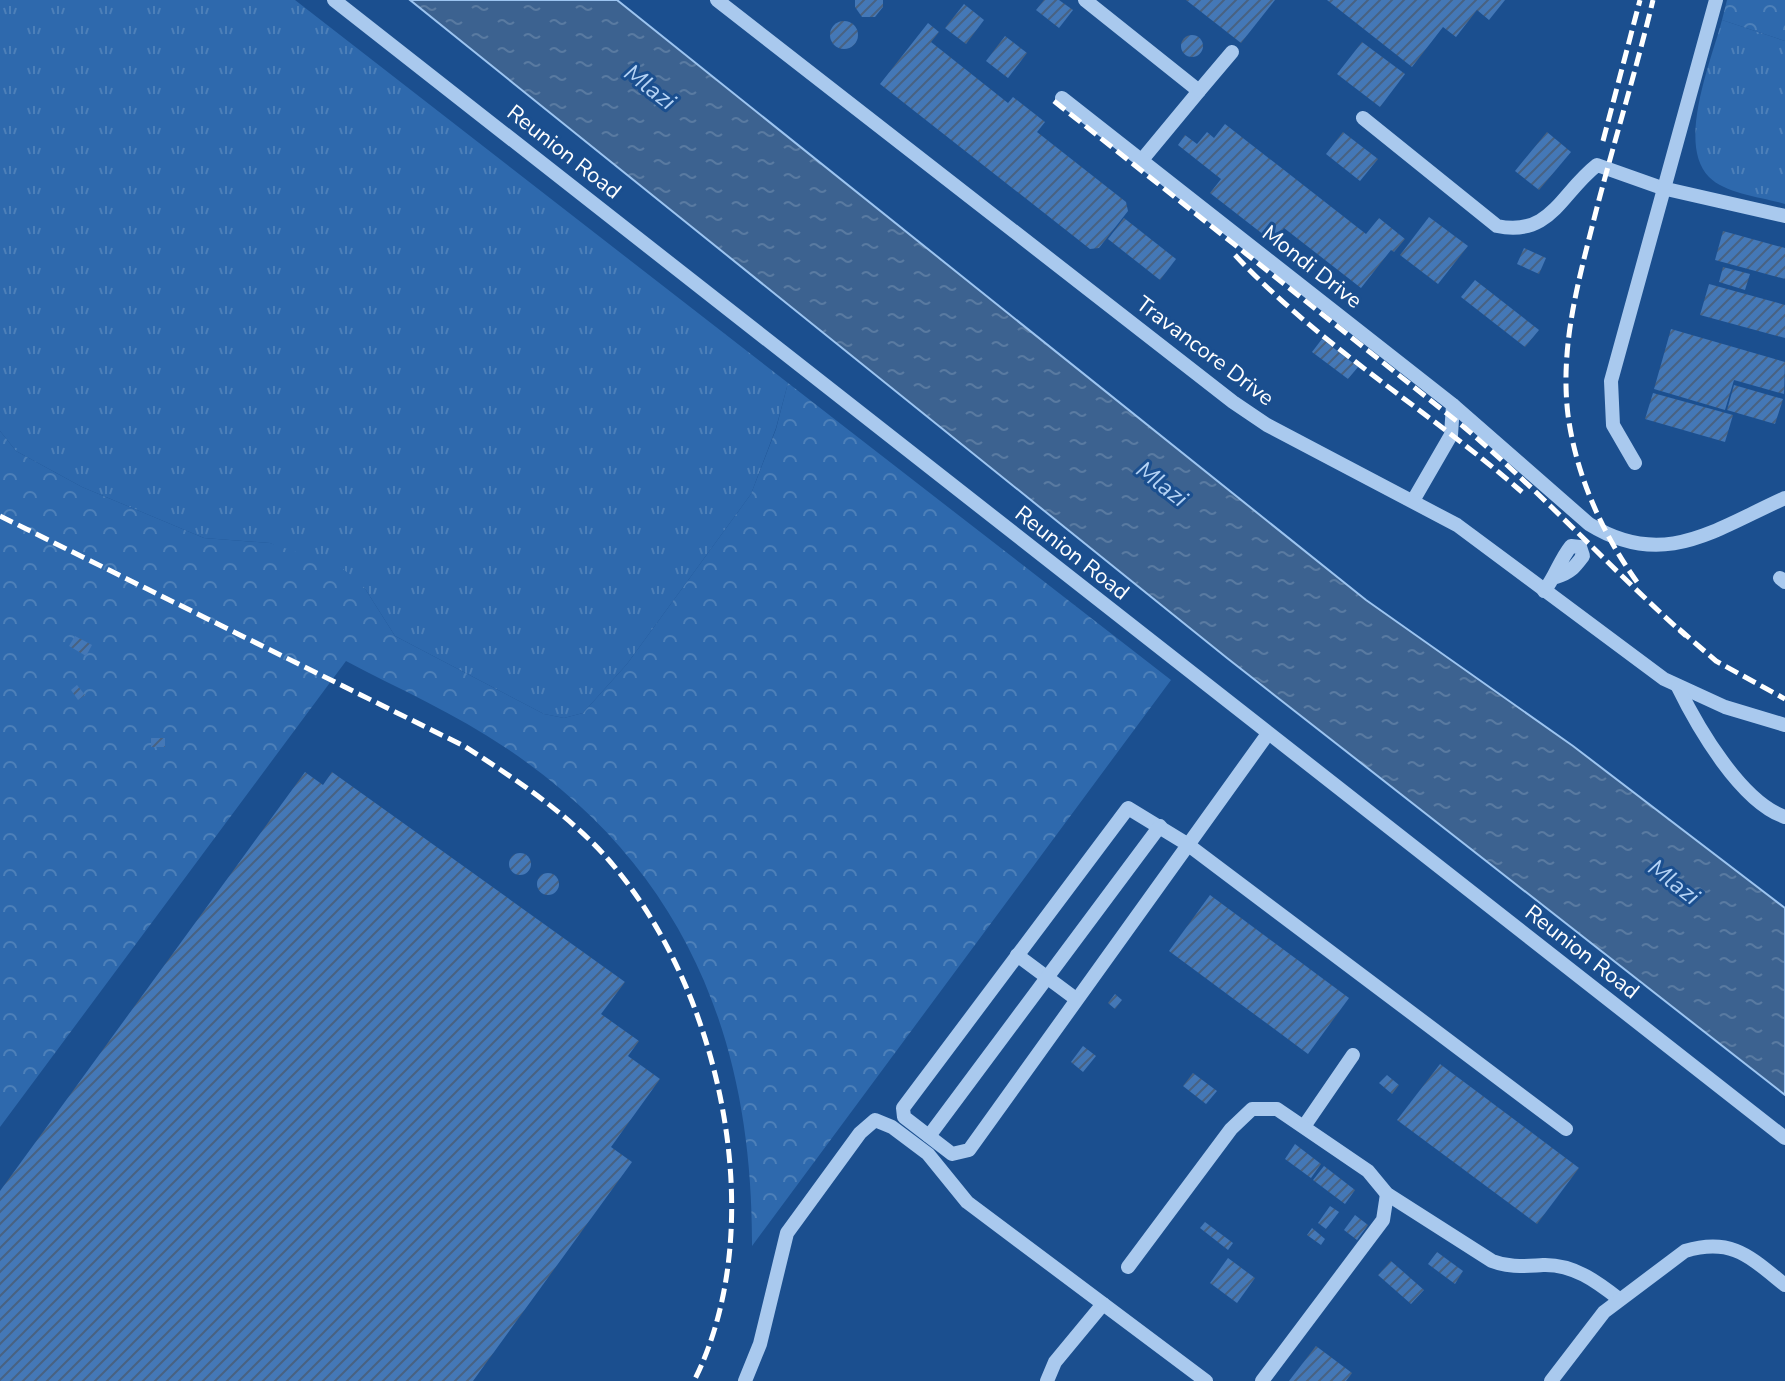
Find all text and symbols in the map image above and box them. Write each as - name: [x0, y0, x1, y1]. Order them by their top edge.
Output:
- water label: Mlazi: [618, 57, 683, 117]
- street label: Reunion Road: [501, 98, 627, 206]
- street label: Mondi Drive: [1256, 218, 1368, 316]
- street label: Travancore Drive: [1130, 289, 1280, 413]
- water label: Mlazi: [1130, 454, 1195, 514]
- street label: Reunion Road: [1009, 499, 1135, 607]
- water label: Mlazi: [1642, 852, 1707, 912]
- street label: Reunion Road: [1519, 898, 1645, 1006]

